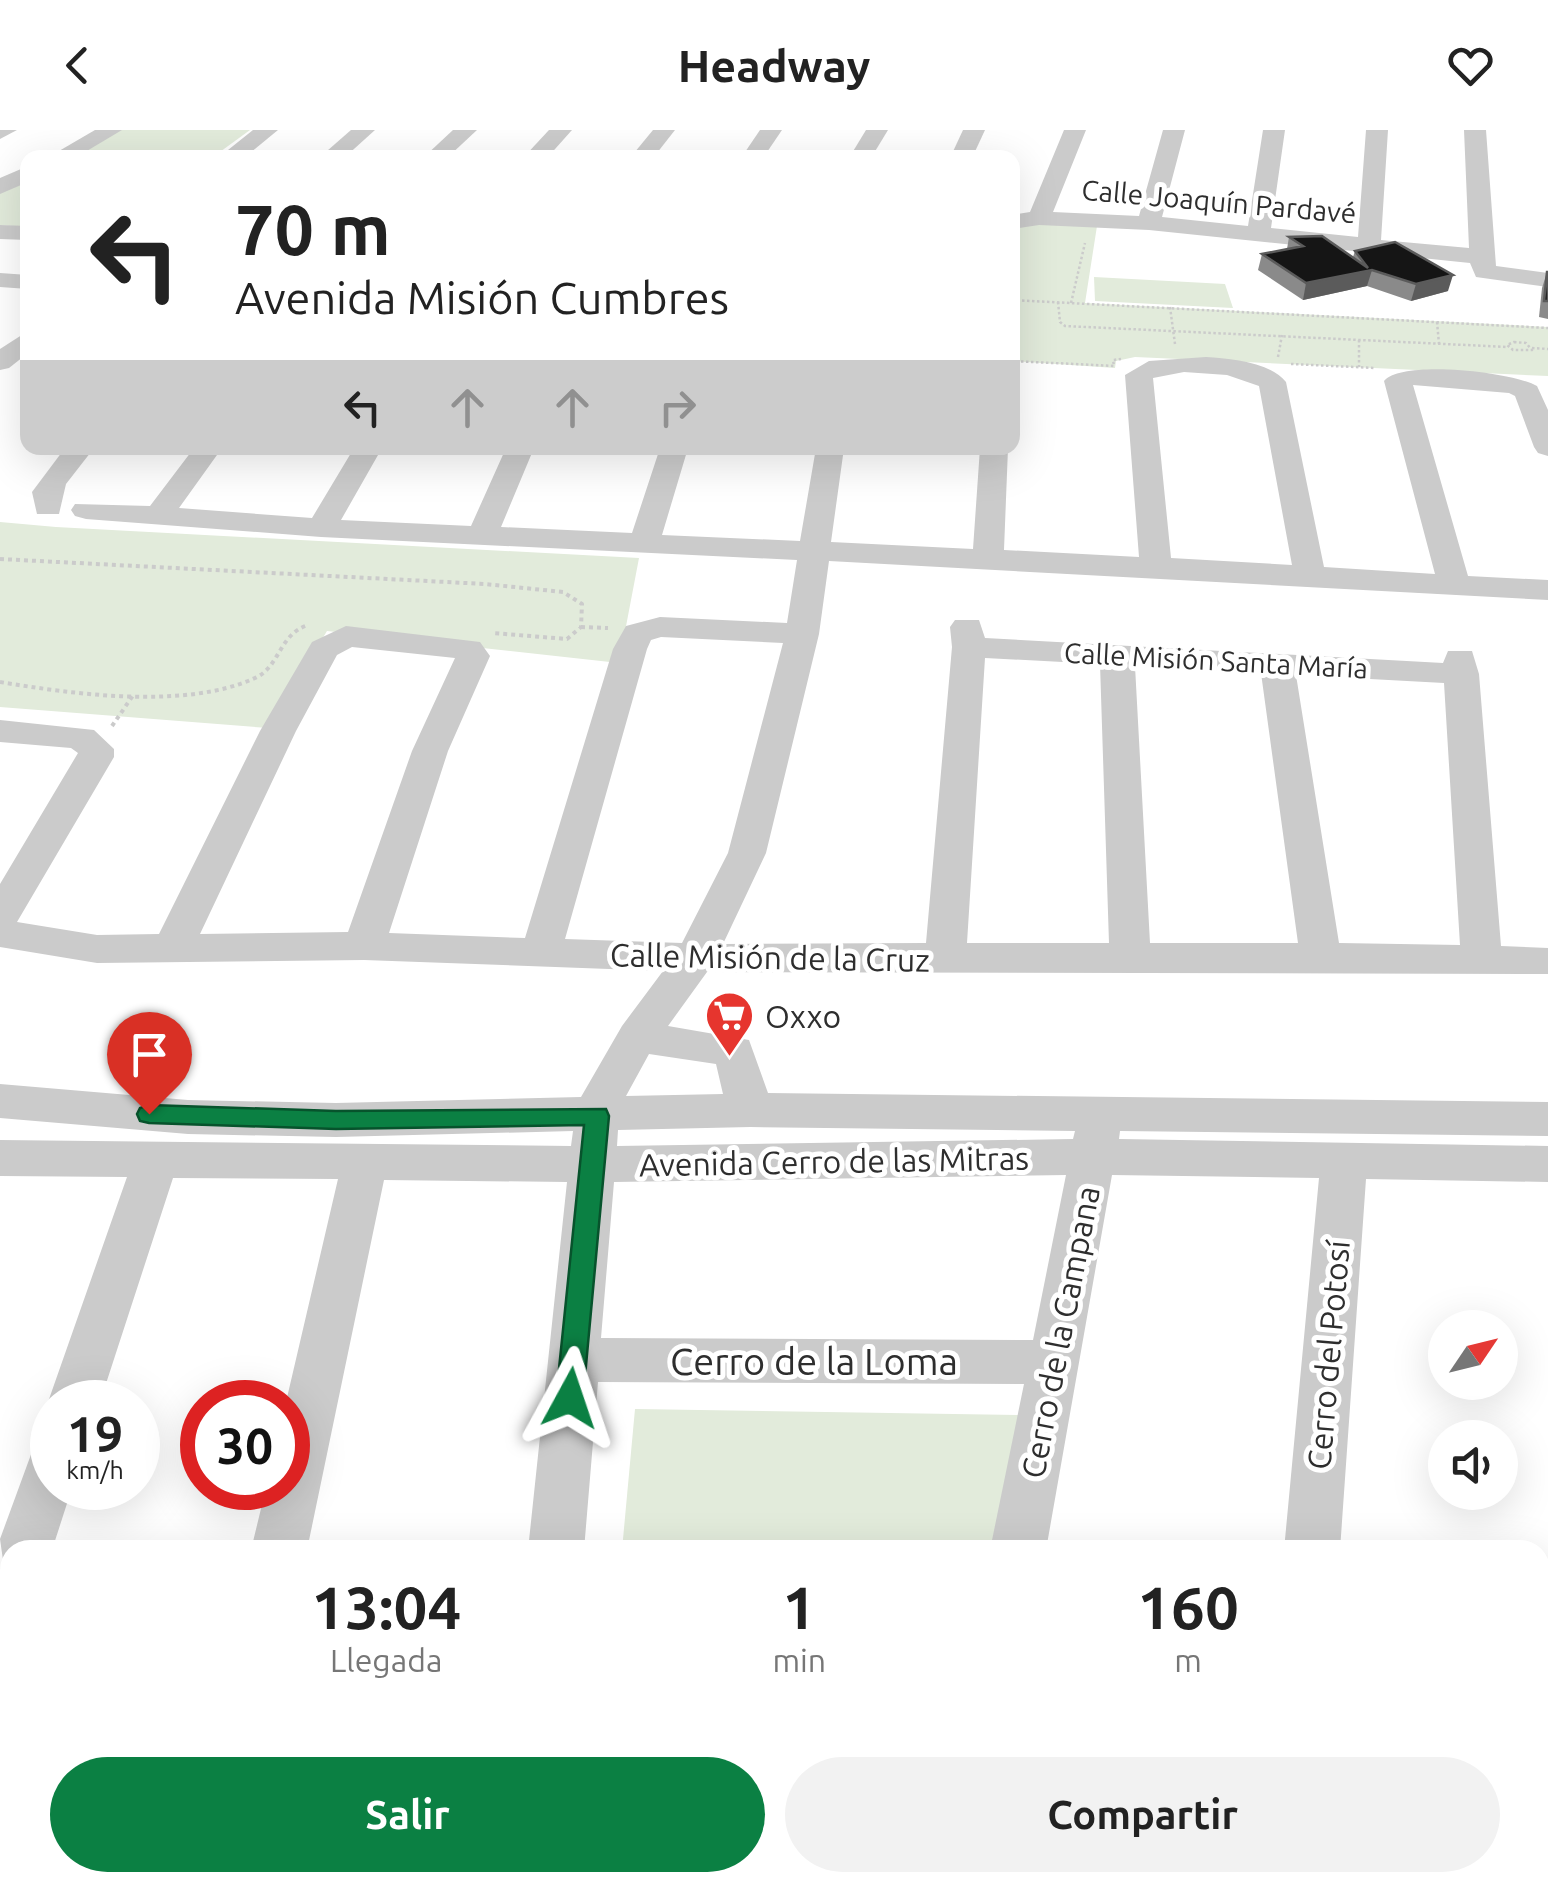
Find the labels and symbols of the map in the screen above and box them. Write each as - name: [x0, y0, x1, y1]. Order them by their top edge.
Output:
- street label: Calle Joaquín Pardavé: [1080, 174, 1358, 228]
- street label: Calle Misión Santa María: [1063, 637, 1369, 683]
- street label: Calle Misión de la Cruz: [610, 936, 930, 978]
- supermarket icon: Oxxo: [704, 990, 756, 1058]
- place label: Oxxo: [765, 998, 841, 1034]
- pin: [107, 1012, 192, 1115]
- street label: Avenida Cerro de las Mitras: [639, 1140, 1029, 1182]
- street label: Cerro de la Campana: [1014, 1183, 1106, 1481]
- street label: Cerro del Potosí: [1300, 1238, 1356, 1471]
- north arrow: [1428, 1310, 1518, 1400]
- street label: Cerro de la Loma: [670, 1340, 958, 1382]
- position arrow: [518, 1346, 622, 1450]
- speed limit sign: 30: [180, 1380, 310, 1510]

